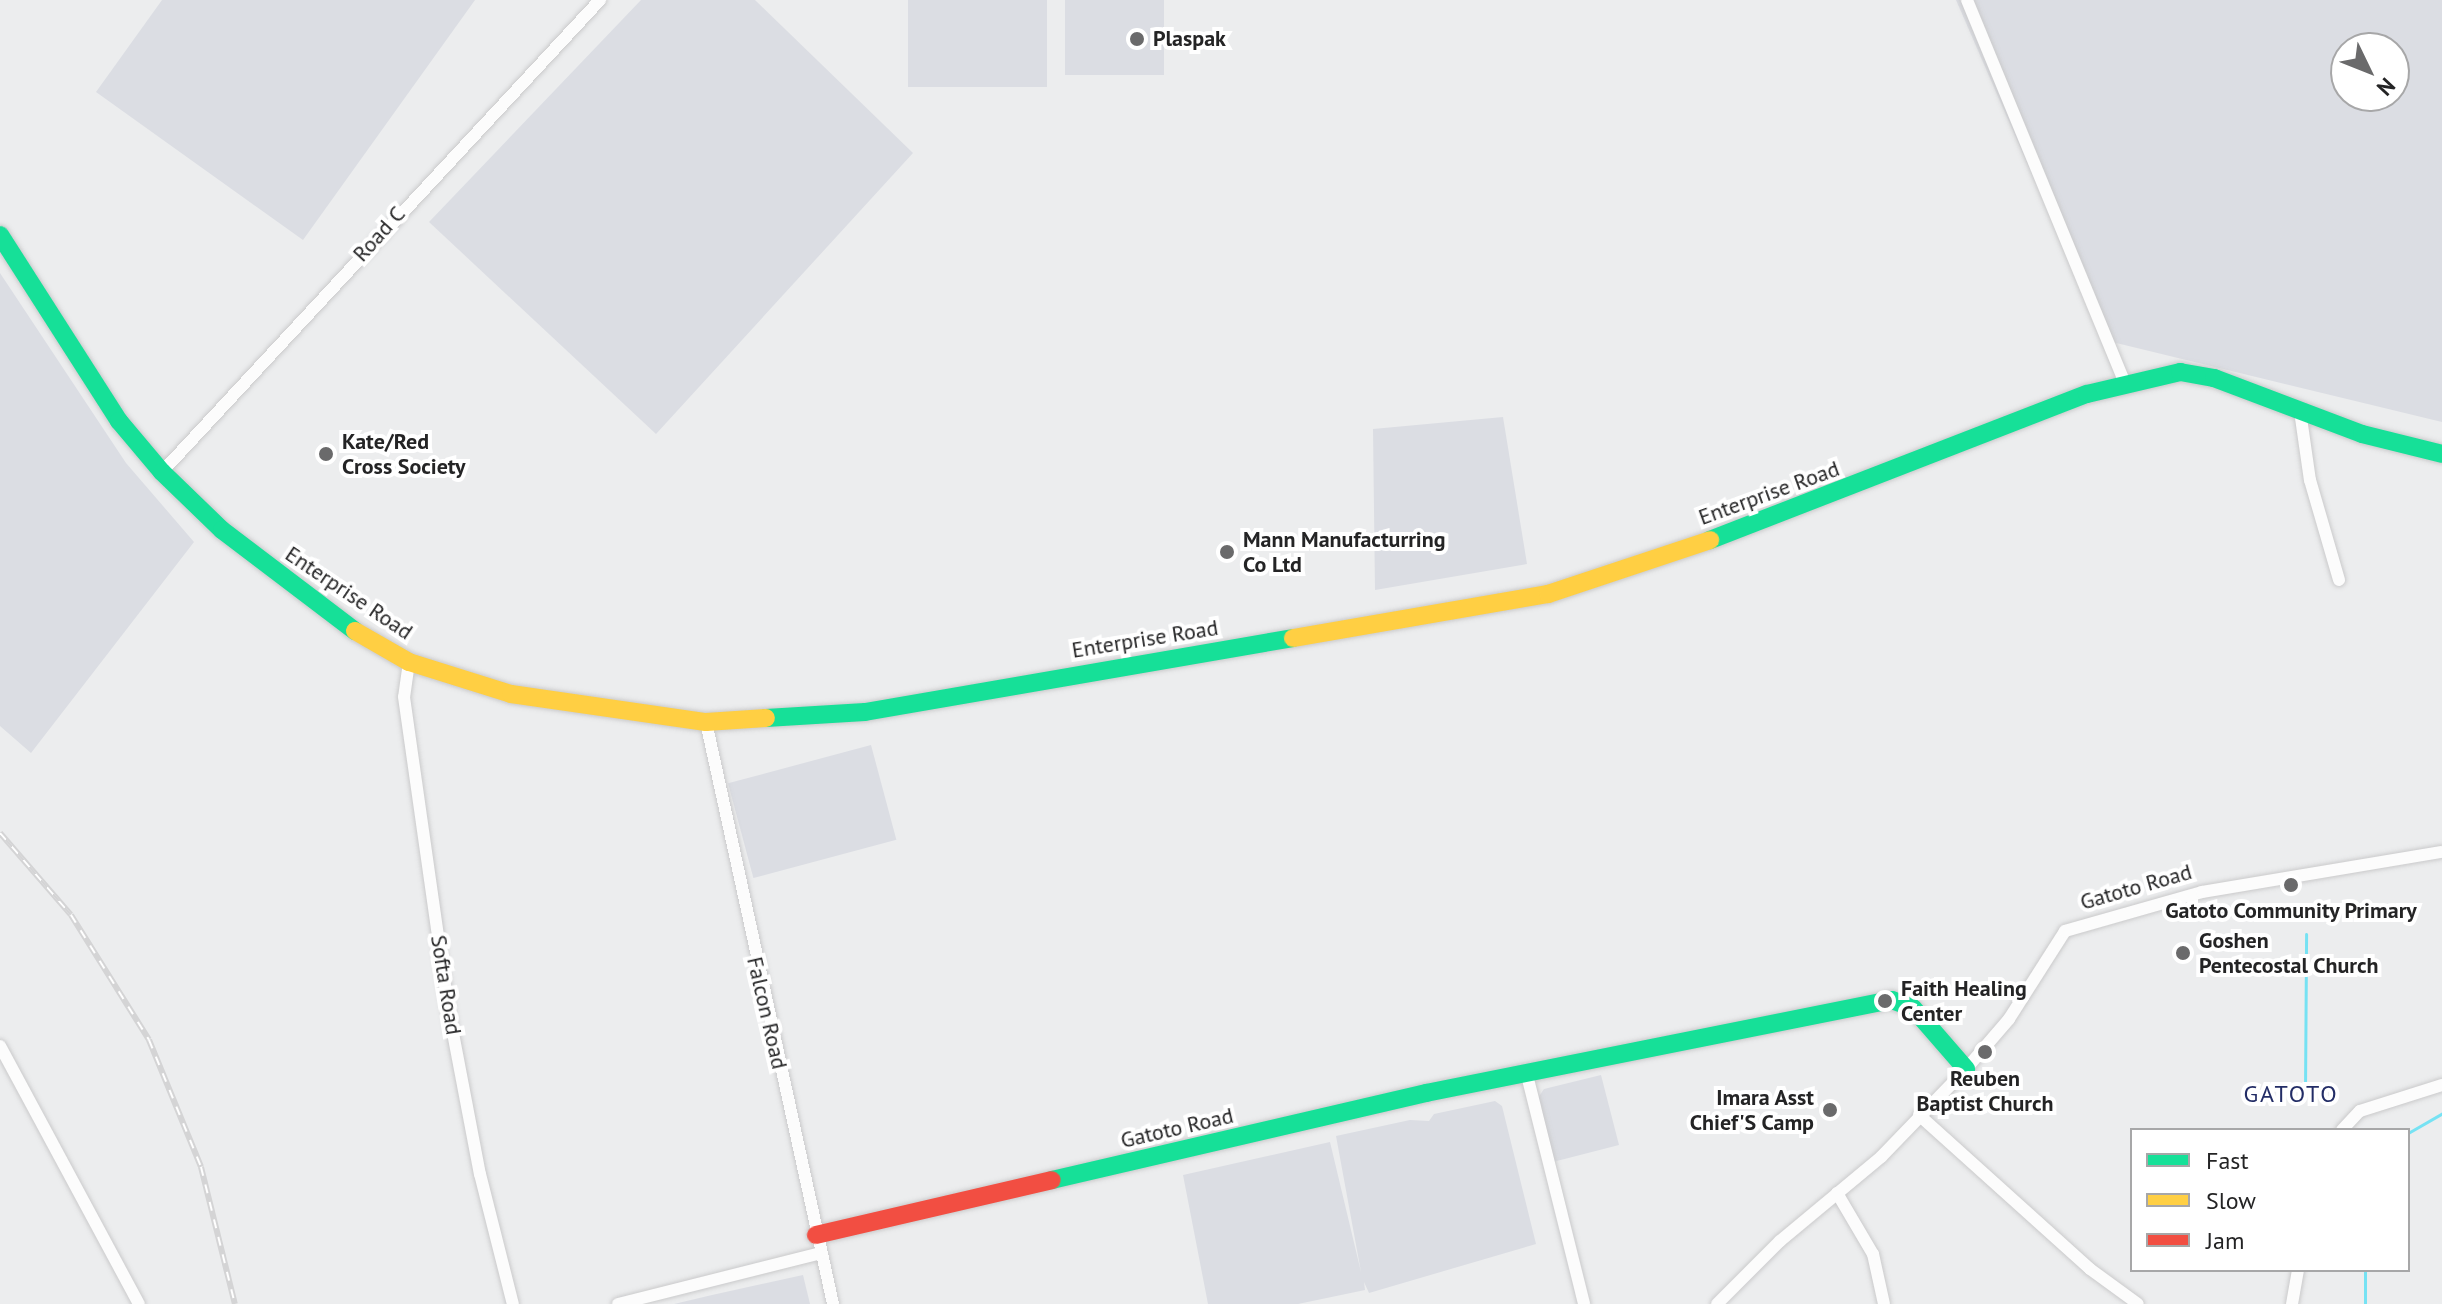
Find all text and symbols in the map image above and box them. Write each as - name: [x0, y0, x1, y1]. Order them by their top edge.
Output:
- place label: Plaspak: [1153, 26, 1226, 52]
- marker: Plaspak: [1128, 30, 1146, 48]
- north arrow: [2330, 32, 2410, 112]
- text: N: [2371, 72, 2401, 102]
- street label: Road C: [347, 201, 411, 267]
- place label: Kate/Red Cross Society: [342, 428, 466, 480]
- marker: Kate/Red Cross Society: [317, 445, 335, 463]
- street label: Enterprise Road: [1695, 455, 1843, 531]
- place label: Mann Manufacturring Co Ltd: [1243, 526, 1446, 578]
- street label: Enterprise Road: [280, 541, 418, 645]
- marker: Mann Manufacturring Co Ltd: [1218, 543, 1236, 561]
- street label: Enterprise Road: [1070, 614, 1220, 664]
- street label: Gatoto Road: [2077, 858, 2195, 916]
- marker: Gatoto Community Primary: [2282, 876, 2300, 894]
- place label: Gatoto Community Primary: [2165, 898, 2417, 924]
- place label: Goshen Pentecostal Church: [2199, 927, 2379, 978]
- street label: Softa Road: [425, 933, 467, 1037]
- marker: Goshen Pentecostal Church: [2174, 944, 2192, 962]
- street label: Falcon Road: [741, 954, 793, 1072]
- place label: Faith Healing Center: [1901, 975, 2027, 1026]
- marker: Faith Healing Center: [1876, 992, 1894, 1010]
- marker: Reuben Baptist Church: [1976, 1043, 1994, 1061]
- place label: Reuben Baptist Church: [1916, 1065, 2054, 1116]
- district label: GATOTO: [2243, 1080, 2339, 1108]
- place label: Imara Asst Chief'S Camp: [1689, 1084, 1814, 1136]
- marker: Imara Asst Chief'S Camp: [1821, 1101, 1839, 1119]
- street label: Gatoto Road: [1118, 1102, 1236, 1154]
- legend: [2130, 1128, 2410, 1272]
- text: Fast: [2206, 1145, 2249, 1176]
- text: Slow: [2206, 1185, 2256, 1216]
- text: Jam: [2206, 1225, 2244, 1256]

